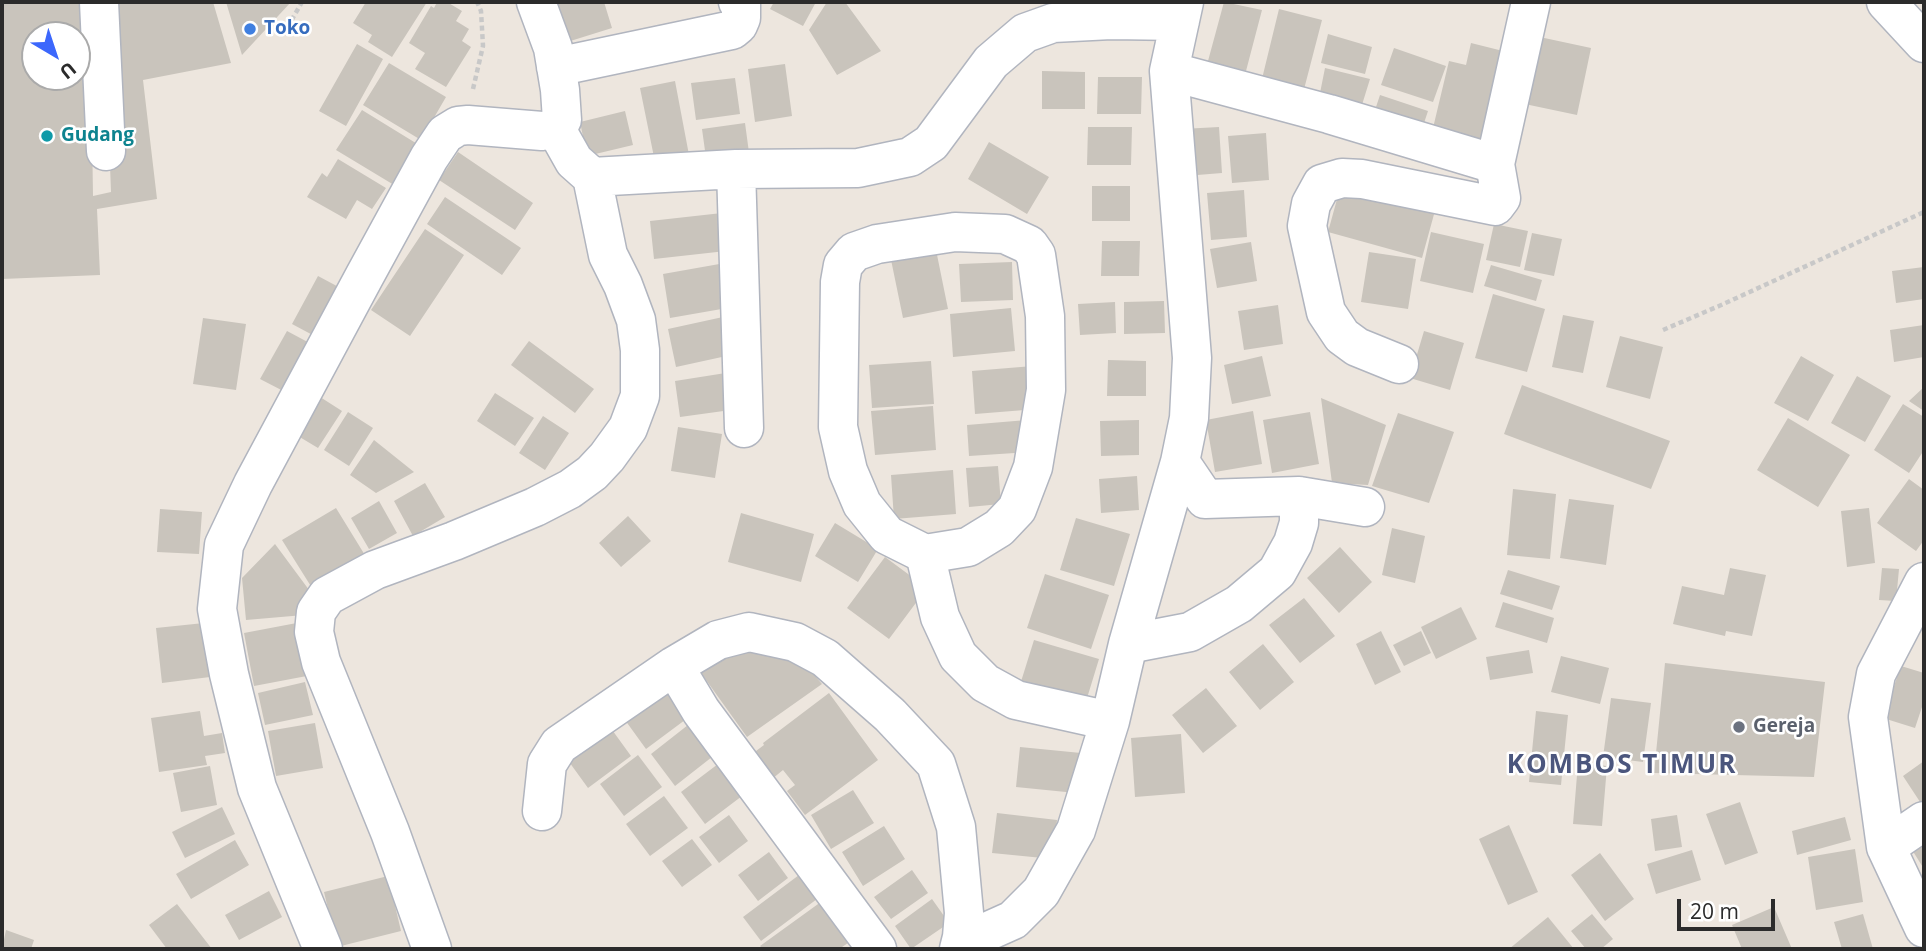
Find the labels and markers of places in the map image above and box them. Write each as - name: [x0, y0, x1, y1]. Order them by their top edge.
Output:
- place label: Toko: [264, 18, 310, 40]
- marker: Toko: [242, 21, 258, 37]
- place label: Gudang: [61, 125, 134, 147]
- marker: Gudang: [39, 128, 55, 144]
- place label: Gereja: [1753, 716, 1815, 738]
- marker: Gereja: [1731, 719, 1747, 735]

